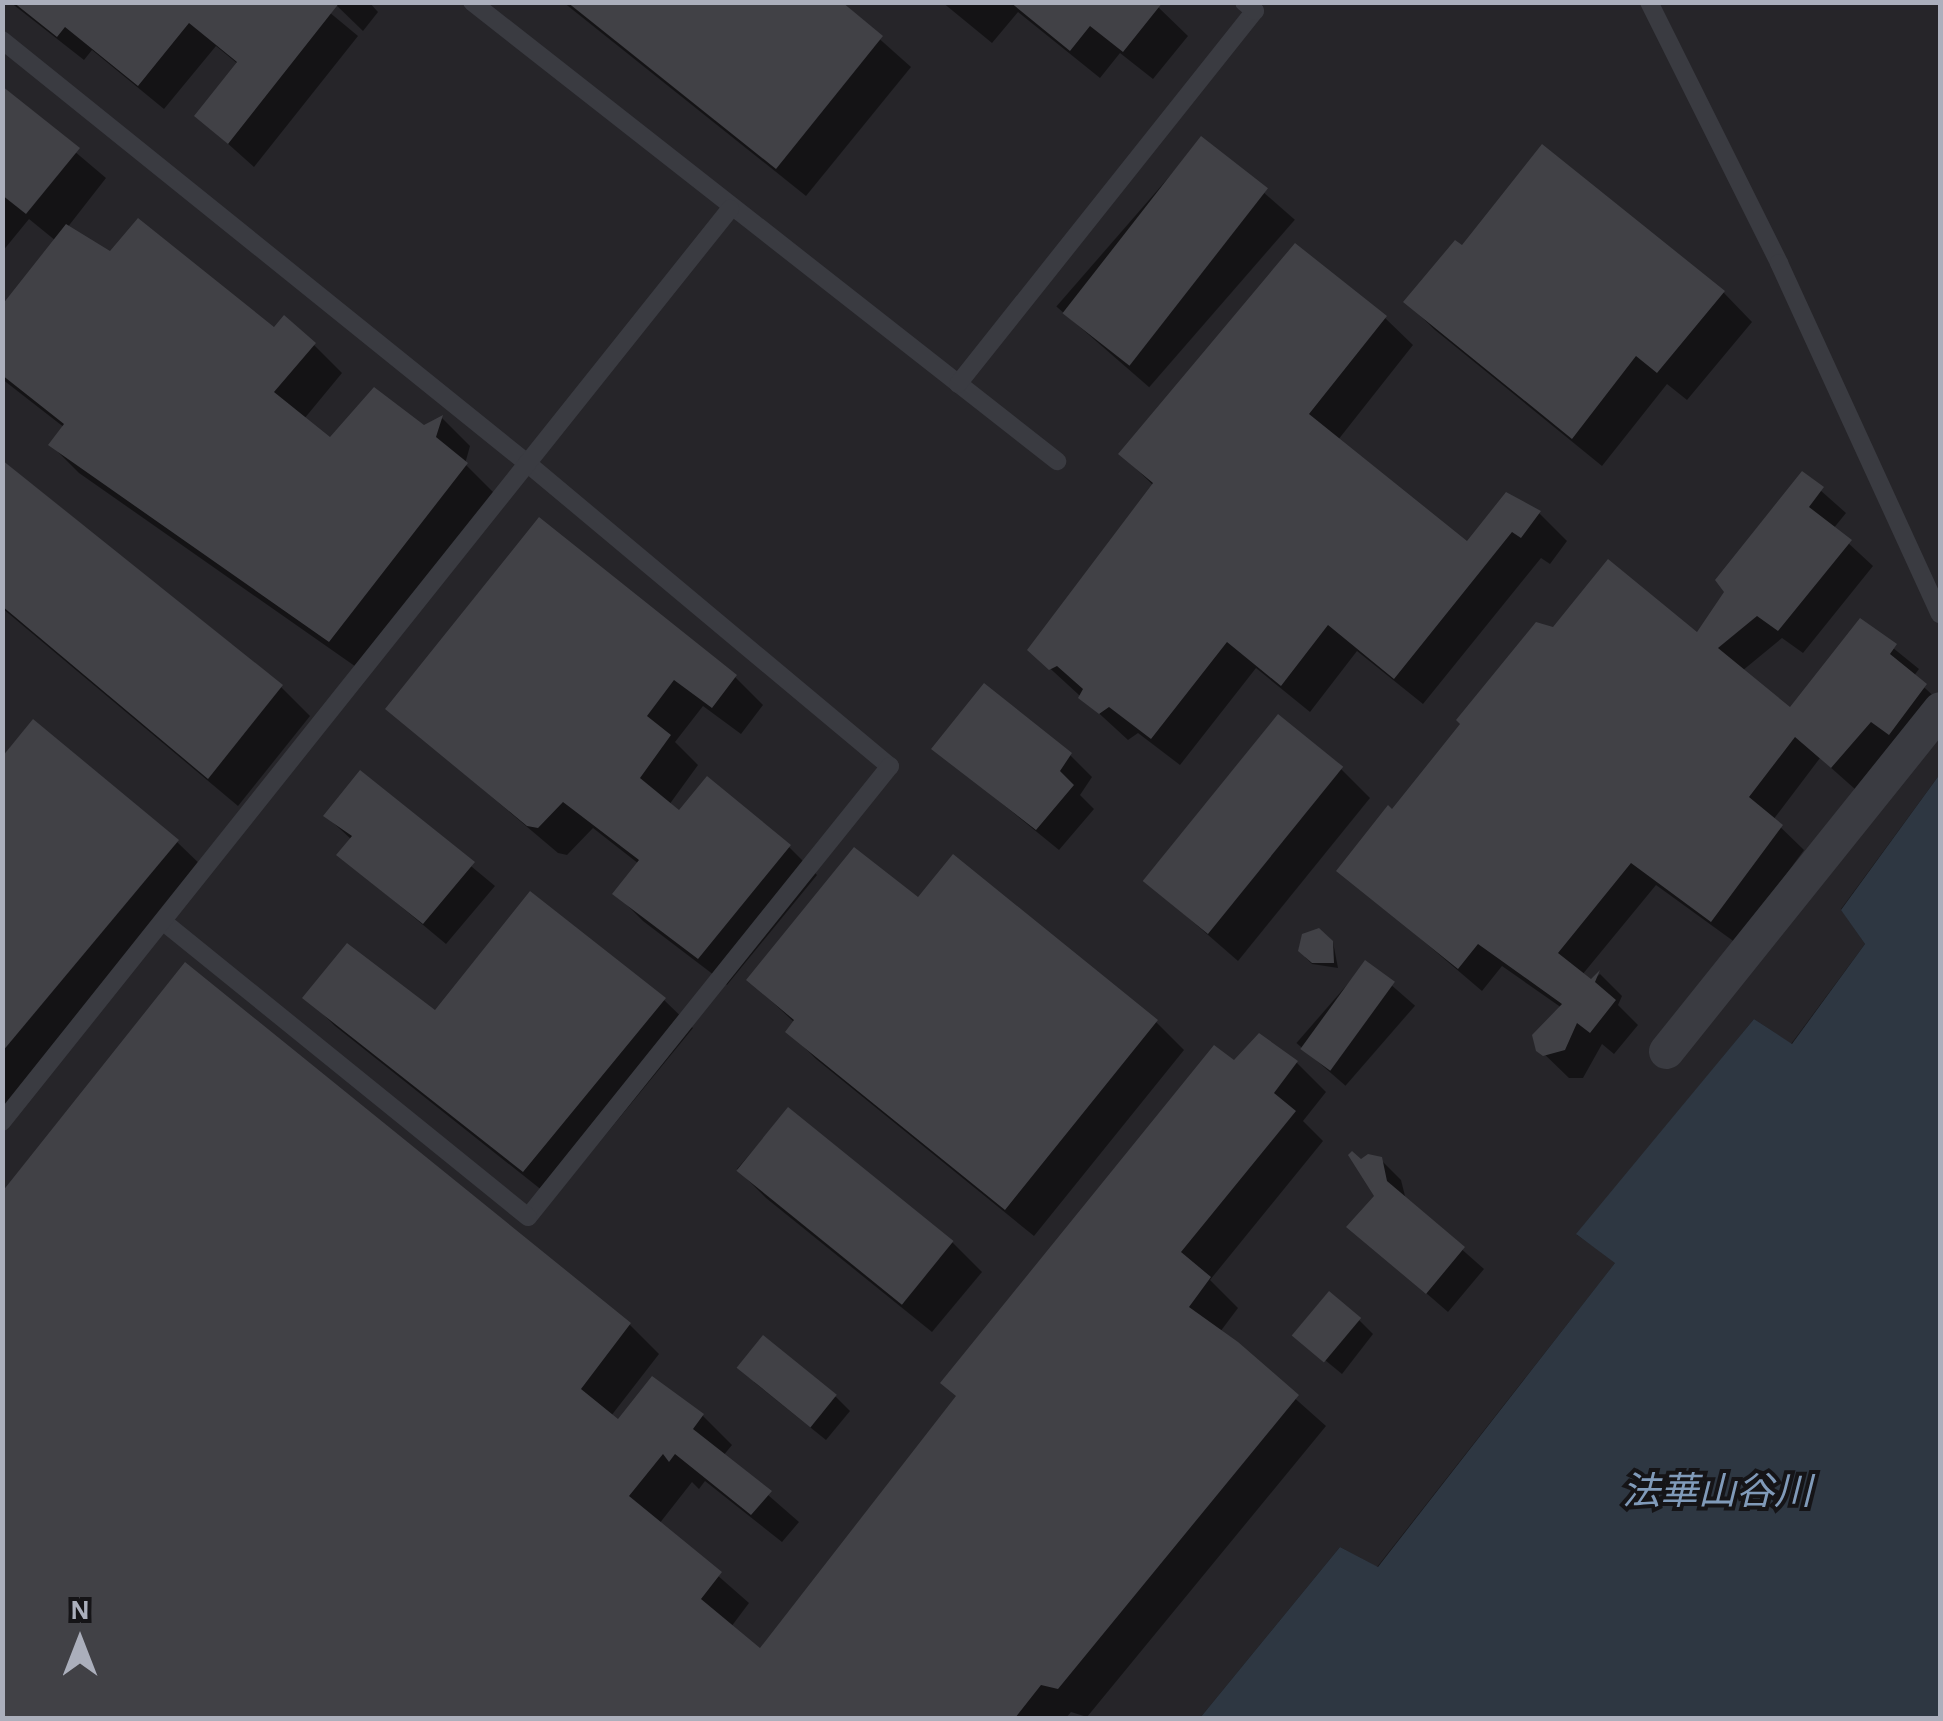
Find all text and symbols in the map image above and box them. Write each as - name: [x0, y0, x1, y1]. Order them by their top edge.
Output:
- water label: 法華山谷川: [1622, 1471, 1812, 1517]
- north arrow: [30, 1591, 130, 1691]
- text: N: [70, 1597, 90, 1625]

